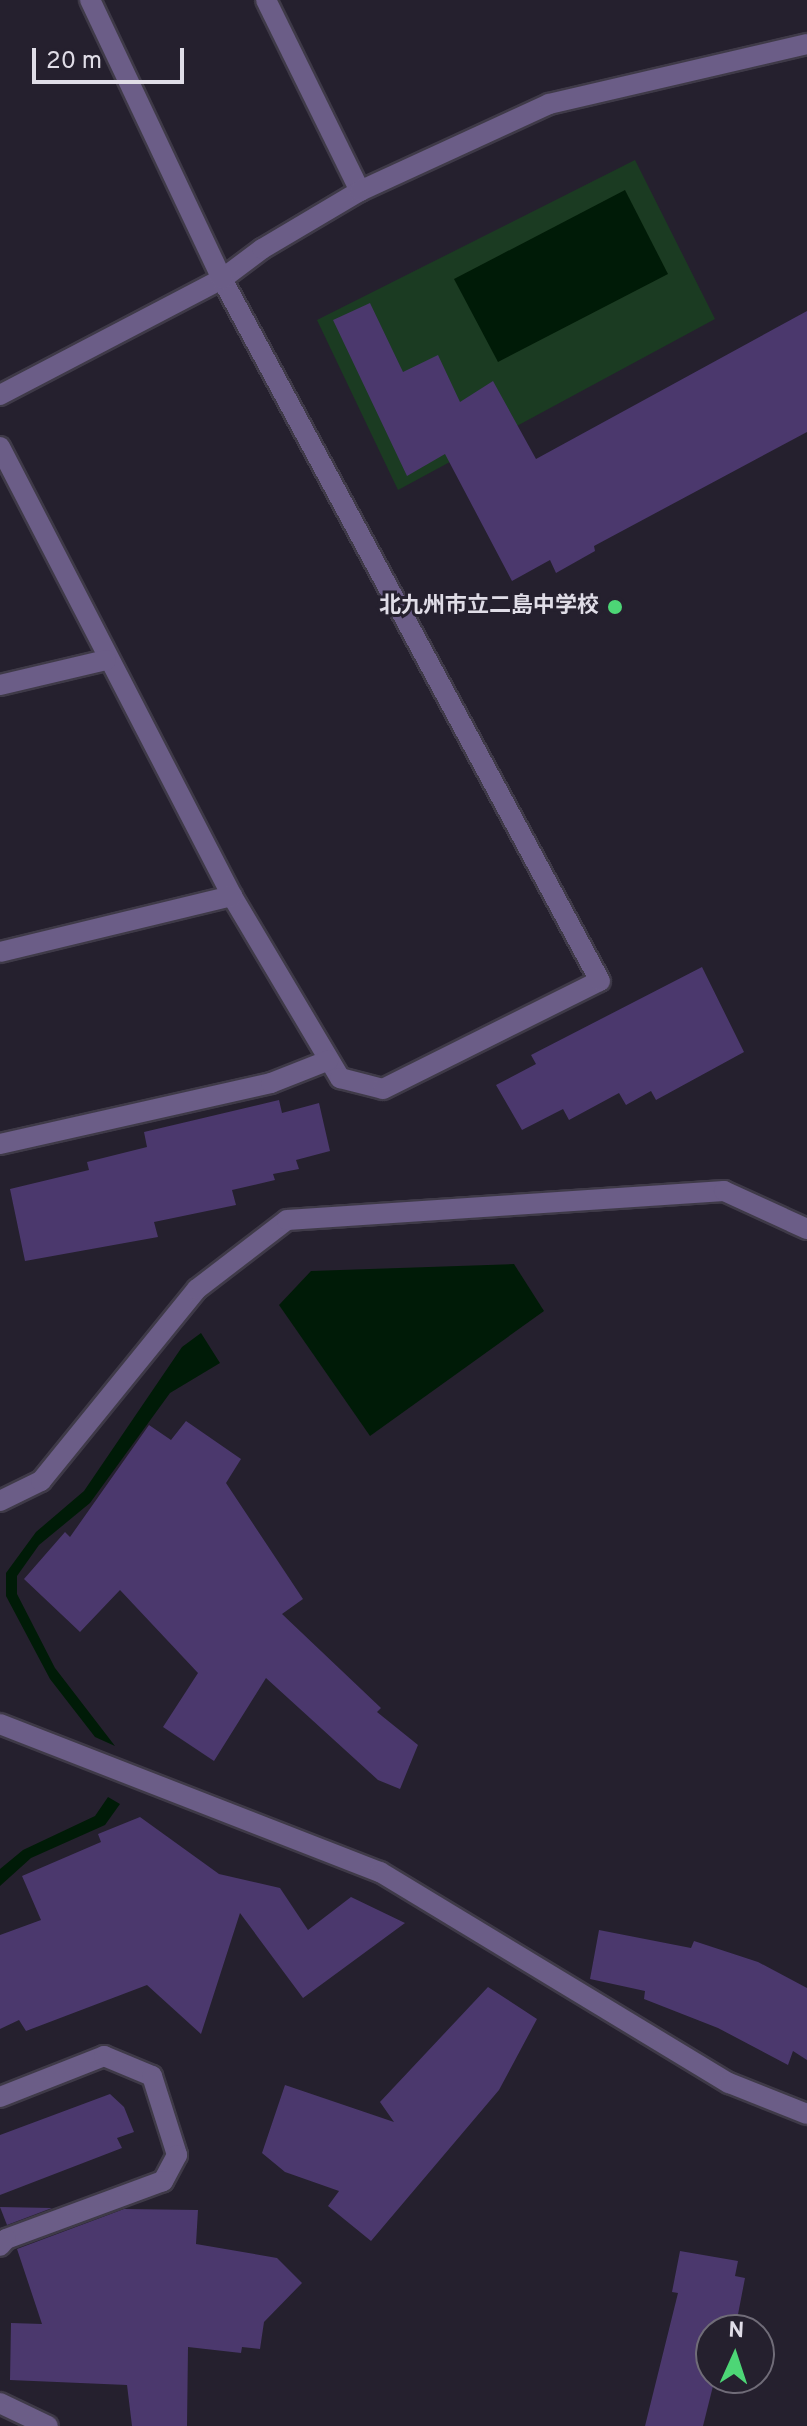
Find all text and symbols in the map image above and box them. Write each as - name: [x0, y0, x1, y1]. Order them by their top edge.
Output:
- scale bar: [36, 32, 188, 82]
- text: 20 m: [46, 47, 102, 77]
- place label: 北九州市立二島中学校: [379, 594, 599, 620]
- marker: 北九州市立二島中学校: [606, 598, 624, 616]
- north arrow: [695, 2314, 775, 2394]
- text: N: [728, 2318, 745, 2345]

